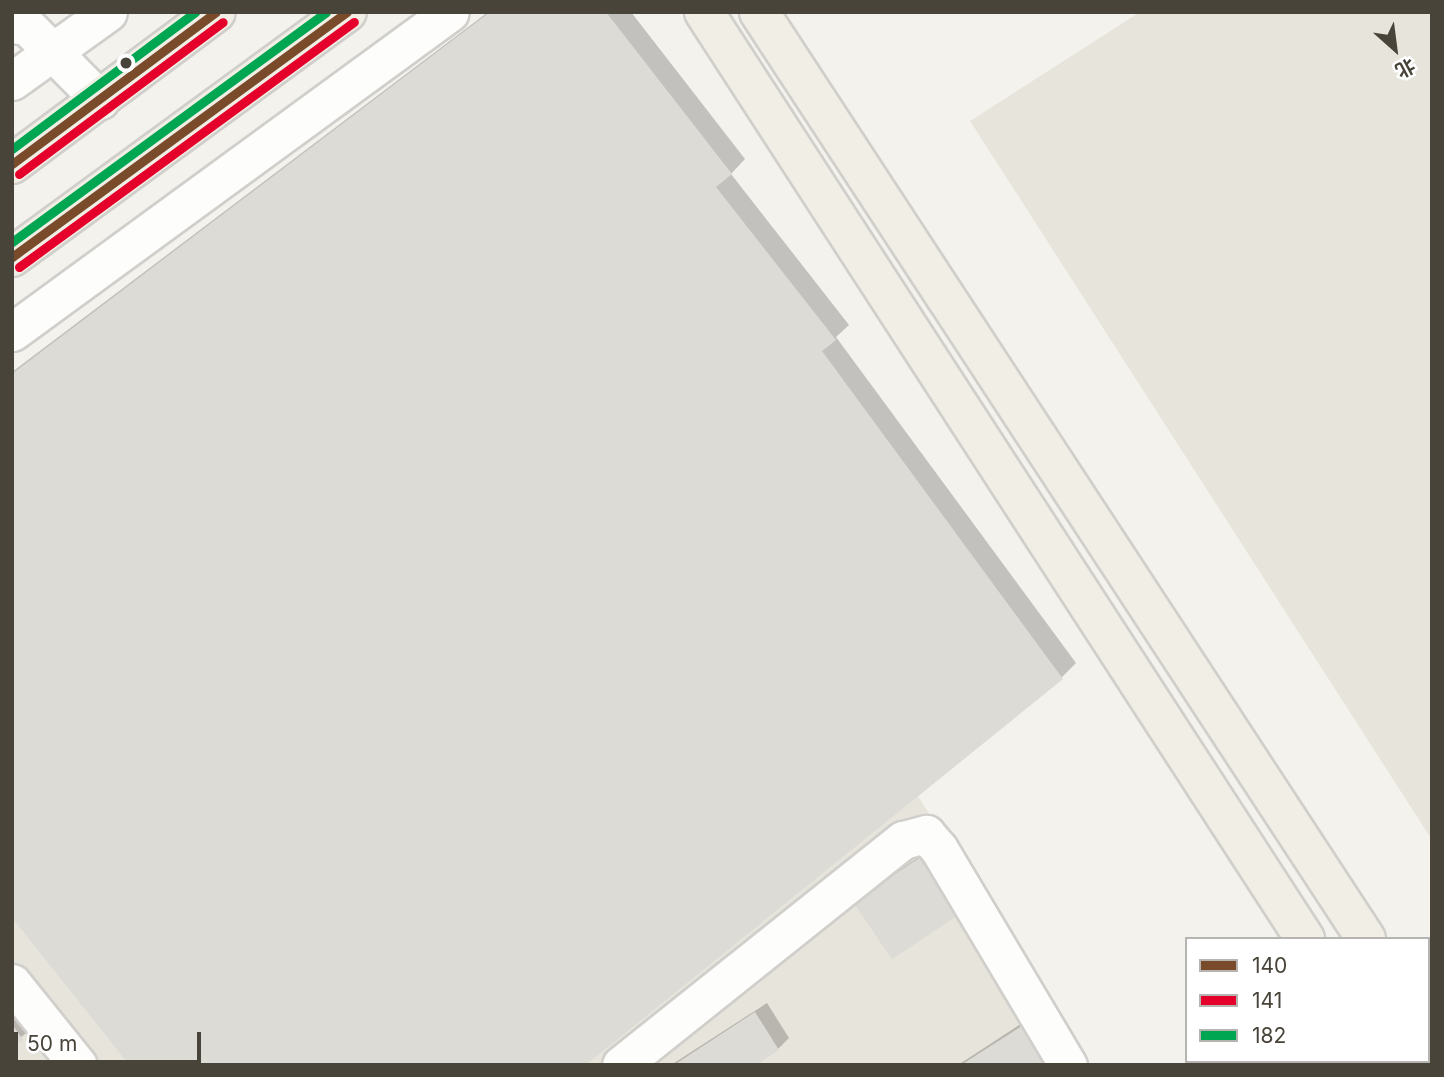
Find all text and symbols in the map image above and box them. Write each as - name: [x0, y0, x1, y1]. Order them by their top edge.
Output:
- north arrow: [1360, 14, 1430, 84]
- text: 北: [1391, 53, 1419, 83]
- unlabelled marker: [119, 56, 133, 70]
- legend: [1185, 937, 1430, 1063]
- text: 140: [1252, 953, 1287, 978]
- text: 141: [1252, 988, 1282, 1013]
- scale bar: [18, 1018, 205, 1062]
- text: 182: [1252, 1023, 1286, 1048]
- text: 50 m: [27, 1031, 77, 1056]

